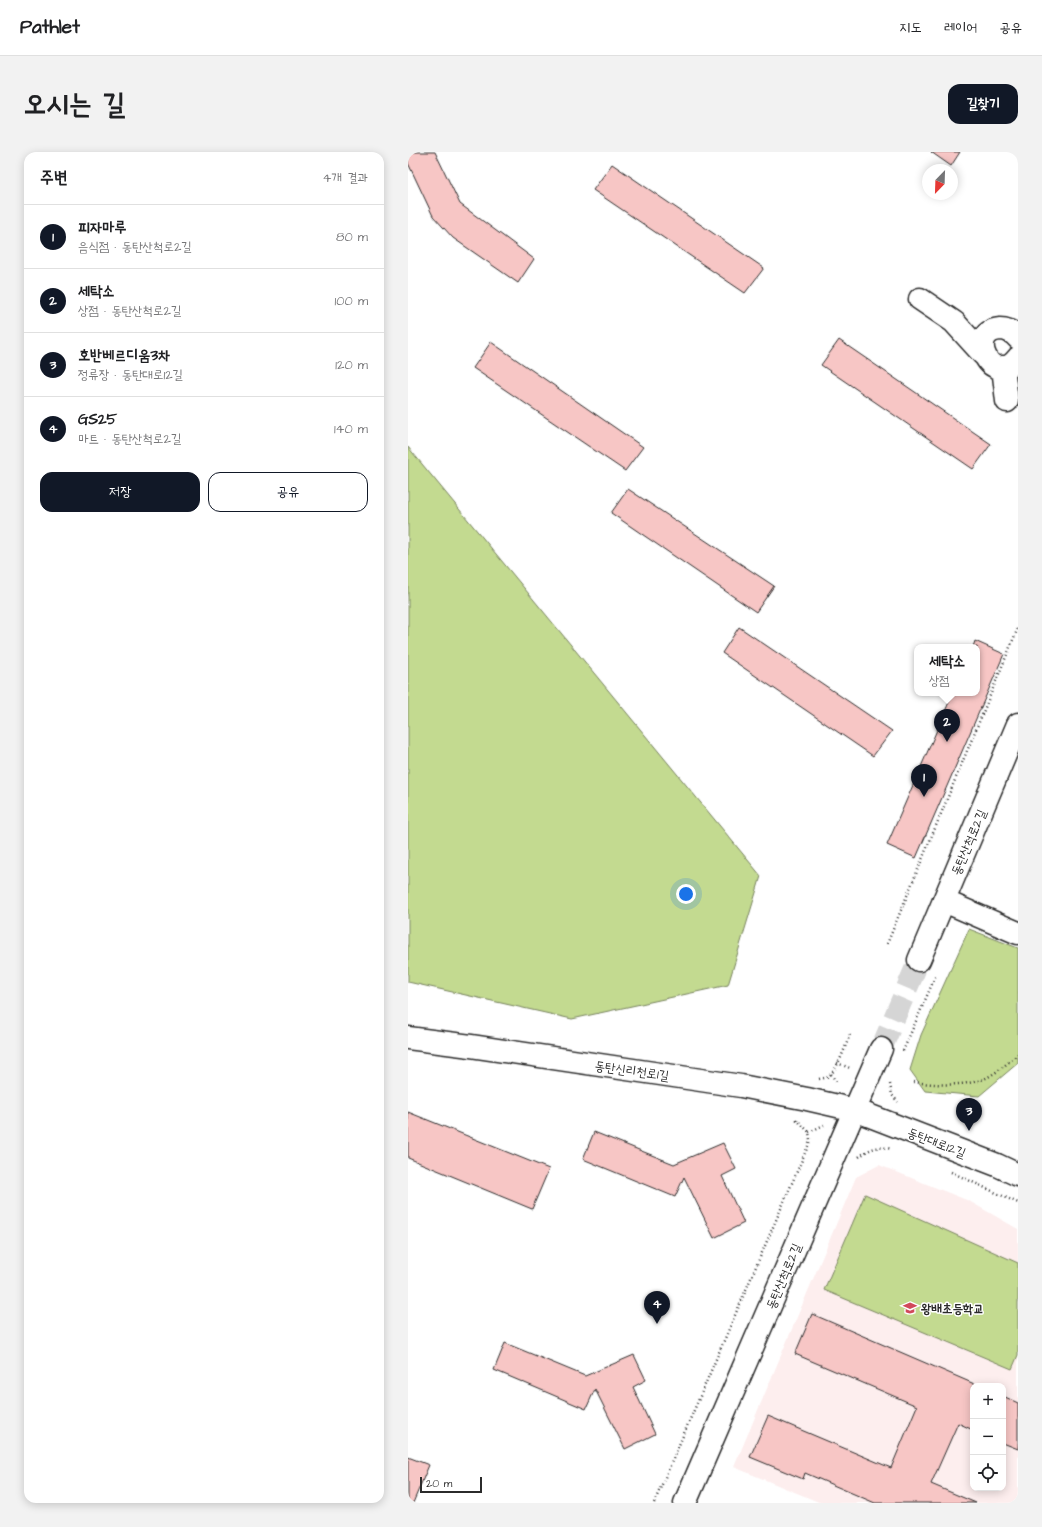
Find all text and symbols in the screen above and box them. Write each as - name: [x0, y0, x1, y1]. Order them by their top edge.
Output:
- text: Pathlet: [20, 14, 80, 41]
- text: 지도: [899, 18, 922, 38]
- text: 레이어: [944, 18, 977, 38]
- text: 공유: [999, 18, 1022, 38]
- button: 길찾기: [948, 84, 1018, 124]
- text: 오시는 길: [24, 85, 125, 124]
- north arrow: [922, 164, 958, 200]
- text: 주변: [40, 166, 67, 190]
- text: 4개 결과: [323, 169, 368, 187]
- text: 피자마루: [78, 217, 126, 238]
- text: 1: [52, 228, 54, 246]
- text: 80 m: [336, 228, 368, 246]
- text: 음식점 · 동탄산척로2길: [78, 238, 192, 256]
- text: 세탁소: [78, 281, 114, 302]
- text: 2: [49, 292, 57, 310]
- text: 100 m: [335, 292, 368, 310]
- text: 상점 · 동탄산척로2길: [78, 302, 181, 320]
- text: 호반베르디움3차: [78, 345, 170, 366]
- text: 3: [50, 356, 56, 374]
- text: 120 m: [335, 356, 368, 374]
- text: 정류장 · 동탄대로12길: [78, 366, 183, 384]
- text: GS25: [78, 409, 117, 430]
- text: 4: [49, 420, 57, 438]
- text: 140 m: [334, 420, 368, 438]
- text: 마트 · 동탄산척로2길: [78, 430, 181, 448]
- button: 저장: [40, 472, 200, 512]
- button: 공유: [208, 472, 368, 512]
- popup: [914, 644, 980, 696]
- text: 세탁소: [929, 651, 965, 672]
- text: 상점: [929, 672, 950, 690]
- pin: 2: [934, 709, 960, 742]
- pin: 1: [911, 764, 937, 797]
- street label: 동탄산척로2길: [947, 807, 991, 878]
- your location: [676, 884, 696, 904]
- street label: 동탄신리천로1길: [594, 1057, 670, 1085]
- pin: 3: [956, 1098, 982, 1131]
- street label: 동탄대로12길: [905, 1124, 969, 1162]
- street label: 동탄산척로2길: [762, 1241, 806, 1312]
- pin: 4: [644, 1291, 670, 1324]
- school or university icon: 왕배초등학교: [902, 1300, 918, 1316]
- place label: 왕배초등학교: [921, 1300, 984, 1318]
- map controls: [970, 1383, 1006, 1491]
- button: +: [970, 1383, 1006, 1419]
- button: −: [970, 1419, 1006, 1455]
- button: locate: [970, 1455, 1006, 1491]
- scale bar: [420, 1475, 482, 1494]
- text: 20 m: [426, 1476, 452, 1491]

